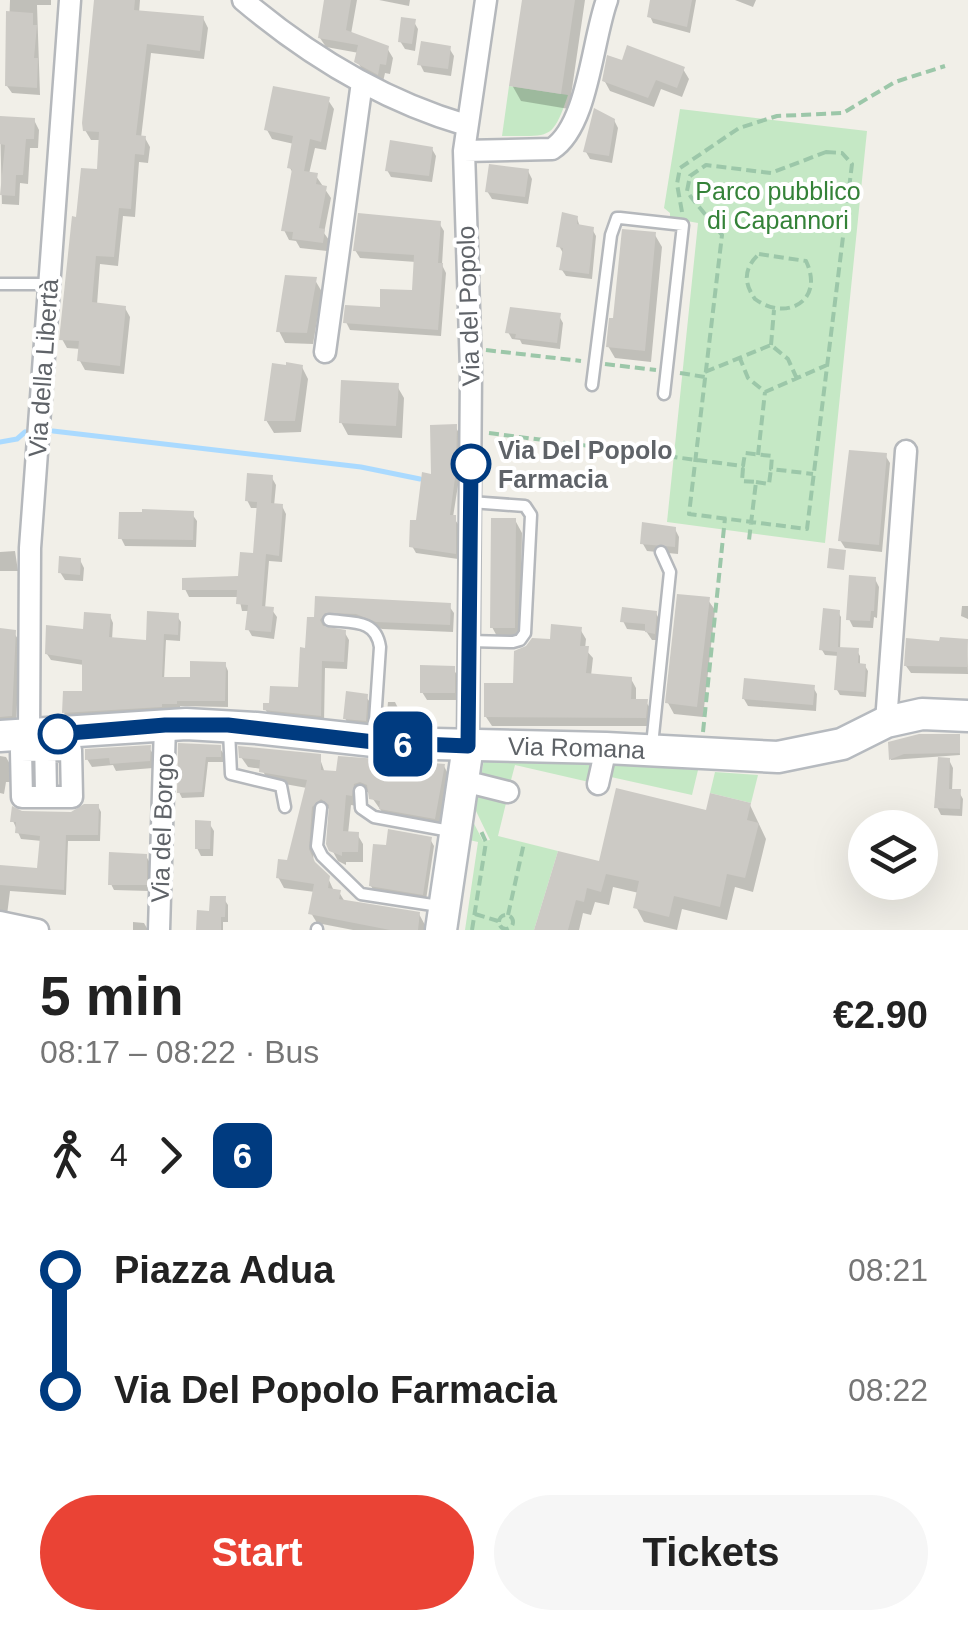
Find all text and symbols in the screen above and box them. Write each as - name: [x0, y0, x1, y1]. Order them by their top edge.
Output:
- park label: Parco pubblico di Capannori: [695, 177, 861, 234]
- street label: Via del Popolo: [451, 225, 485, 387]
- street label: Via della Libertà: [23, 278, 63, 458]
- place label: Via Del Popolo Farmacia: [498, 436, 673, 493]
- marker: Via Del Popolo Farmacia: [452, 445, 490, 483]
- line badge: 6: [370, 712, 436, 776]
- unlabelled marker: [39, 715, 77, 753]
- text: 6: [393, 725, 413, 764]
- street label: Via Romana: [508, 732, 646, 764]
- street label: Via del Borgo: [145, 753, 179, 903]
- map controls: [848, 810, 938, 900]
- button: layers: [848, 810, 938, 900]
- text: 5 min: [40, 965, 184, 1027]
- text: €2.90: [833, 994, 928, 1036]
- text: 08:17 – 08:22 · Bus: [40, 1034, 319, 1070]
- icon: walk: [40, 1128, 95, 1183]
- icon: forward: [143, 1128, 198, 1183]
- text: 6: [233, 1136, 252, 1175]
- text: 4: [110, 1137, 128, 1173]
- text: Piazza Adua: [114, 1249, 334, 1291]
- text: 08:21: [848, 1252, 928, 1288]
- text: Via Del Popolo Farmacia: [114, 1369, 557, 1411]
- text: 08:22: [848, 1372, 928, 1408]
- button: Start: [40, 1495, 474, 1610]
- button: Tickets: [494, 1495, 928, 1610]

